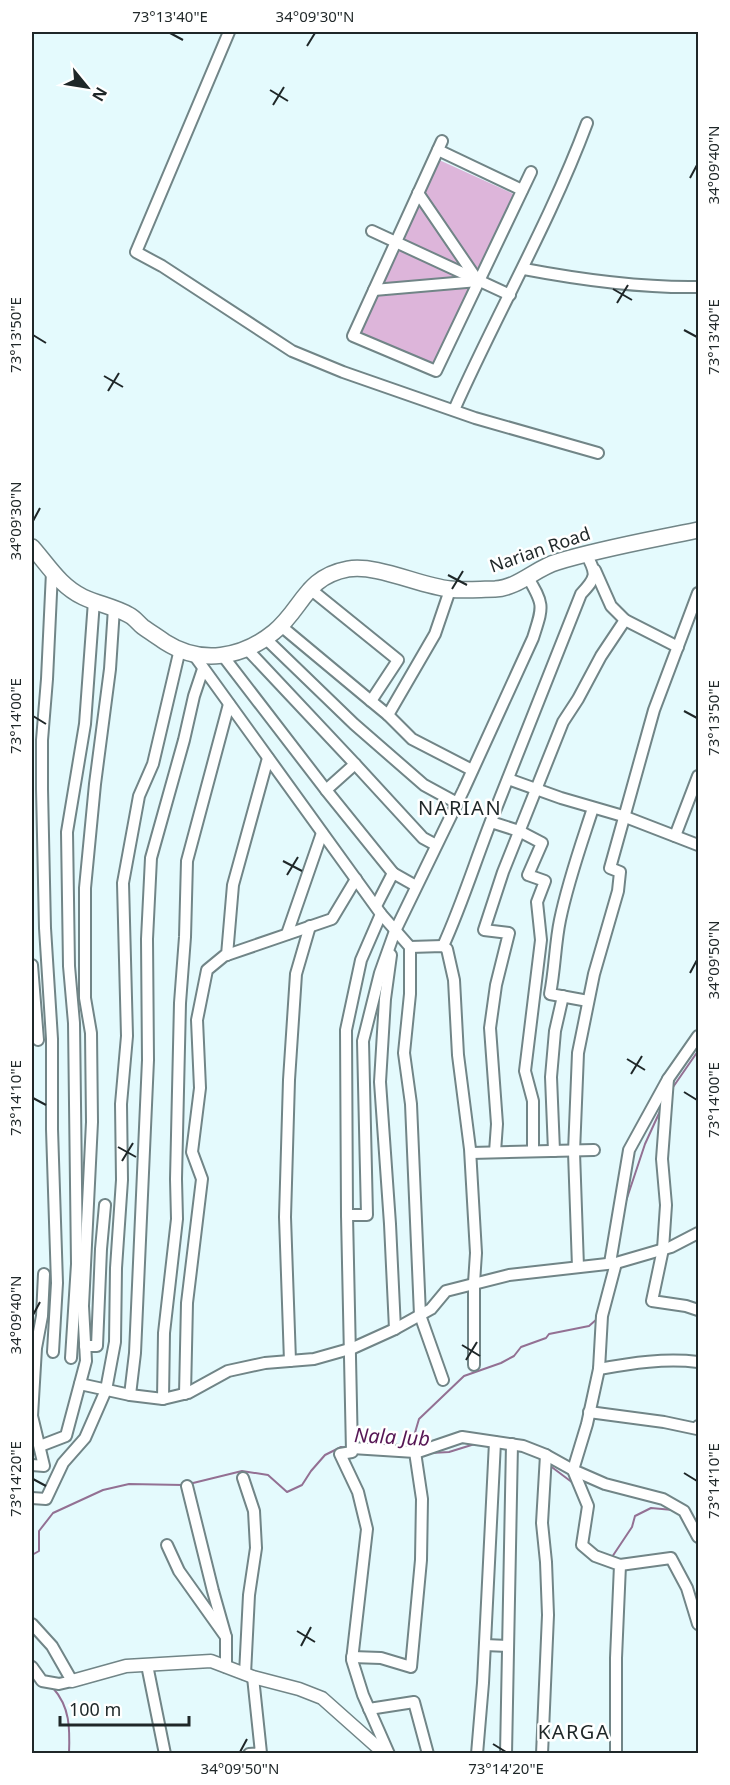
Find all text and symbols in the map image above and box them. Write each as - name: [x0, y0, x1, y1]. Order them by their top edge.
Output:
- text: 73°13'40"E: [132, 6, 208, 26]
- text: 34°09'30"N: [276, 6, 354, 26]
- north arrow: [57, 57, 117, 117]
- text: N: [87, 83, 113, 106]
- text: 34°09'40"N: [703, 126, 723, 204]
- text: 73°13'50"E: [5, 297, 25, 373]
- text: 73°13'40"E: [703, 299, 723, 375]
- text: 34°09'30"N: [5, 482, 25, 560]
- street label: Narian Road: [486, 521, 593, 577]
- text: 73°14'00"E: [5, 678, 25, 754]
- text: 73°13'50"E: [703, 680, 723, 756]
- district label: NARIAN: [418, 794, 502, 821]
- text: 34°09'50"N: [703, 921, 723, 999]
- text: 73°14'10"E: [5, 1060, 25, 1136]
- text: 73°14'00"E: [703, 1062, 723, 1138]
- text: 34°09'40"N: [5, 1276, 25, 1354]
- water label: Nala Jub: [353, 1421, 431, 1452]
- text: 73°14'20"E: [5, 1441, 25, 1517]
- text: 73°14'10"E: [703, 1443, 723, 1519]
- scale bar: [60, 1689, 189, 1727]
- text: 100 m: [69, 1697, 121, 1721]
- district label: KARGA: [538, 1718, 610, 1745]
- text: 34°09'50"N: [201, 1758, 279, 1778]
- text: 73°14'20"E: [468, 1758, 544, 1778]

